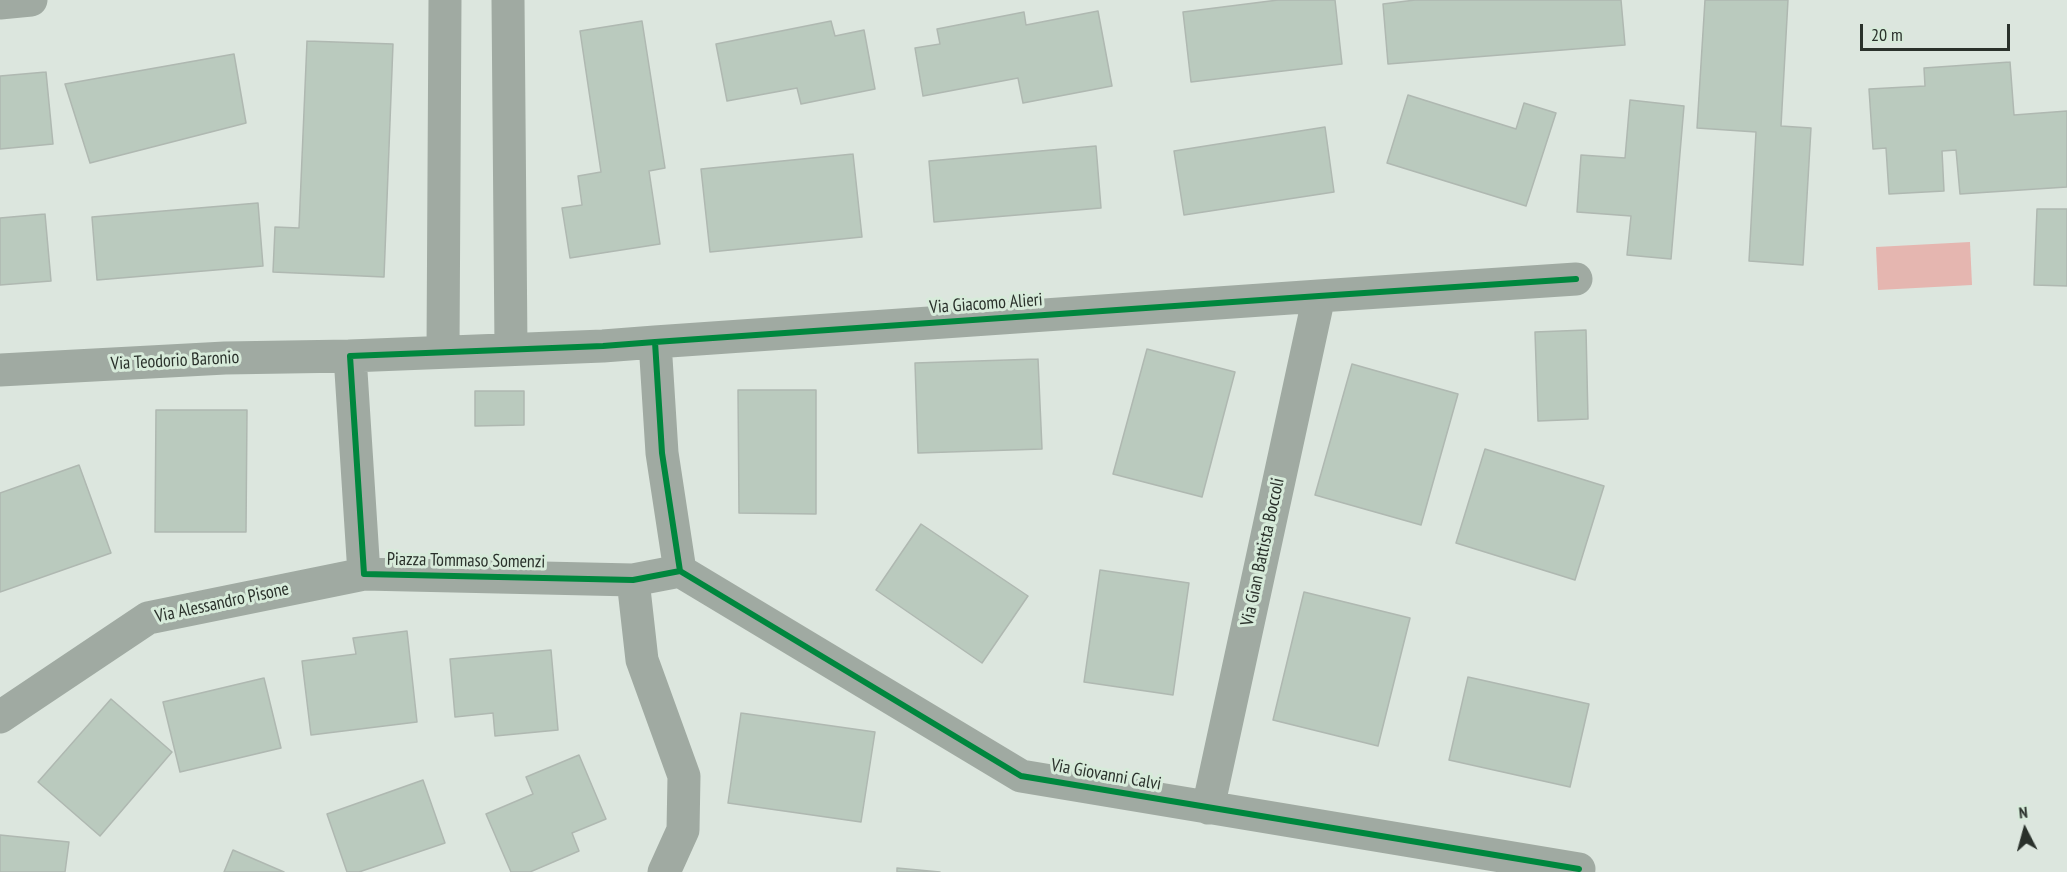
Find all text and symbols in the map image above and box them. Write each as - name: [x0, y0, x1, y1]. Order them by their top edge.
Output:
- scale bar: [1863, 12, 2013, 50]
- text: 20 m: [1871, 23, 1903, 46]
- street label: Via Giacomo Alieri: [929, 289, 1043, 319]
- street label: Via Teodorio Baronio: [110, 347, 240, 375]
- street label: Via Gian Battista Boccoli: [1237, 476, 1289, 628]
- street label: Piazza Tommaso Somenzi: [387, 549, 545, 573]
- street label: Via Alessandro Pisone: [153, 578, 291, 628]
- street label: Via Giovanni Calvi: [1049, 755, 1163, 795]
- north arrow: [1995, 800, 2055, 860]
- text: N: [2018, 802, 2028, 822]

